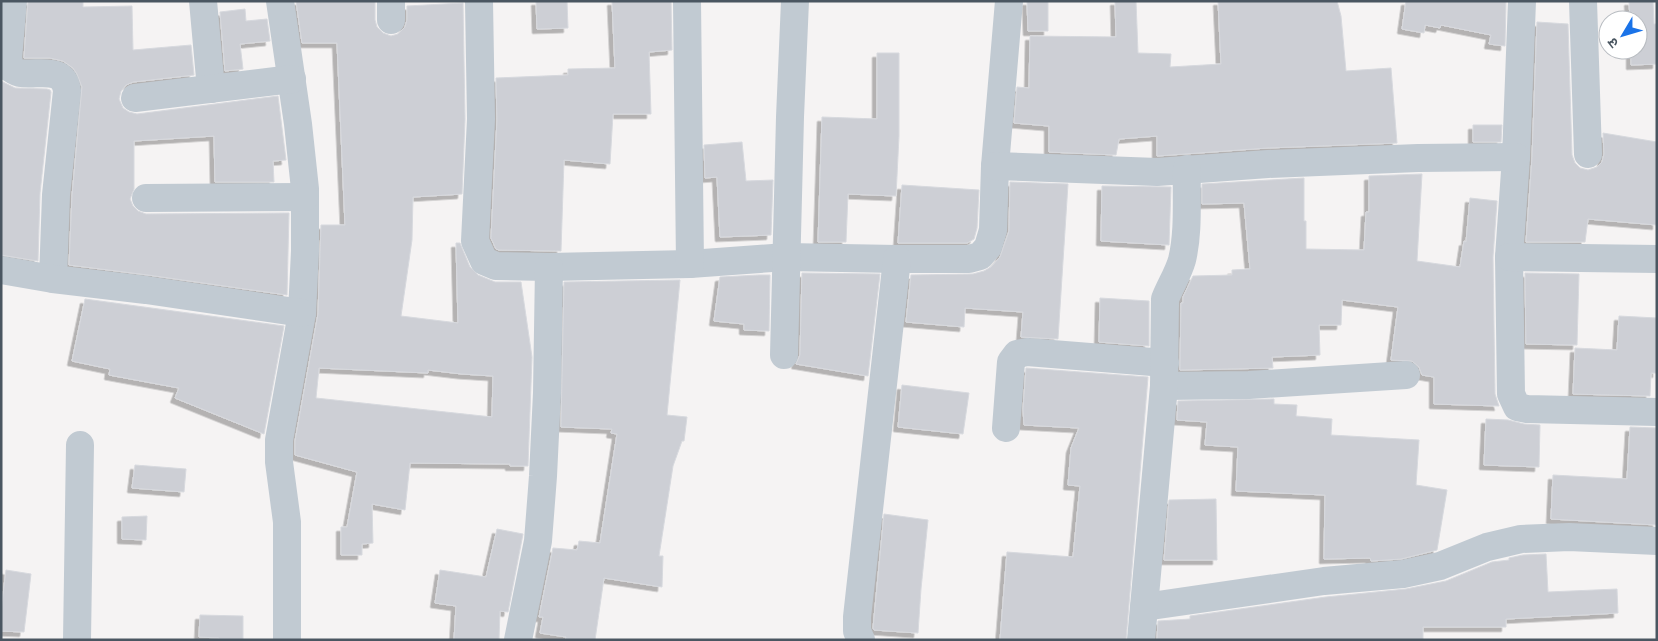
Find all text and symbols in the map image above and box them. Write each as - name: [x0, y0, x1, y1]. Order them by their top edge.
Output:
- north arrow: [1598, 10, 1648, 60]
- text: उ: [1603, 34, 1622, 52]

